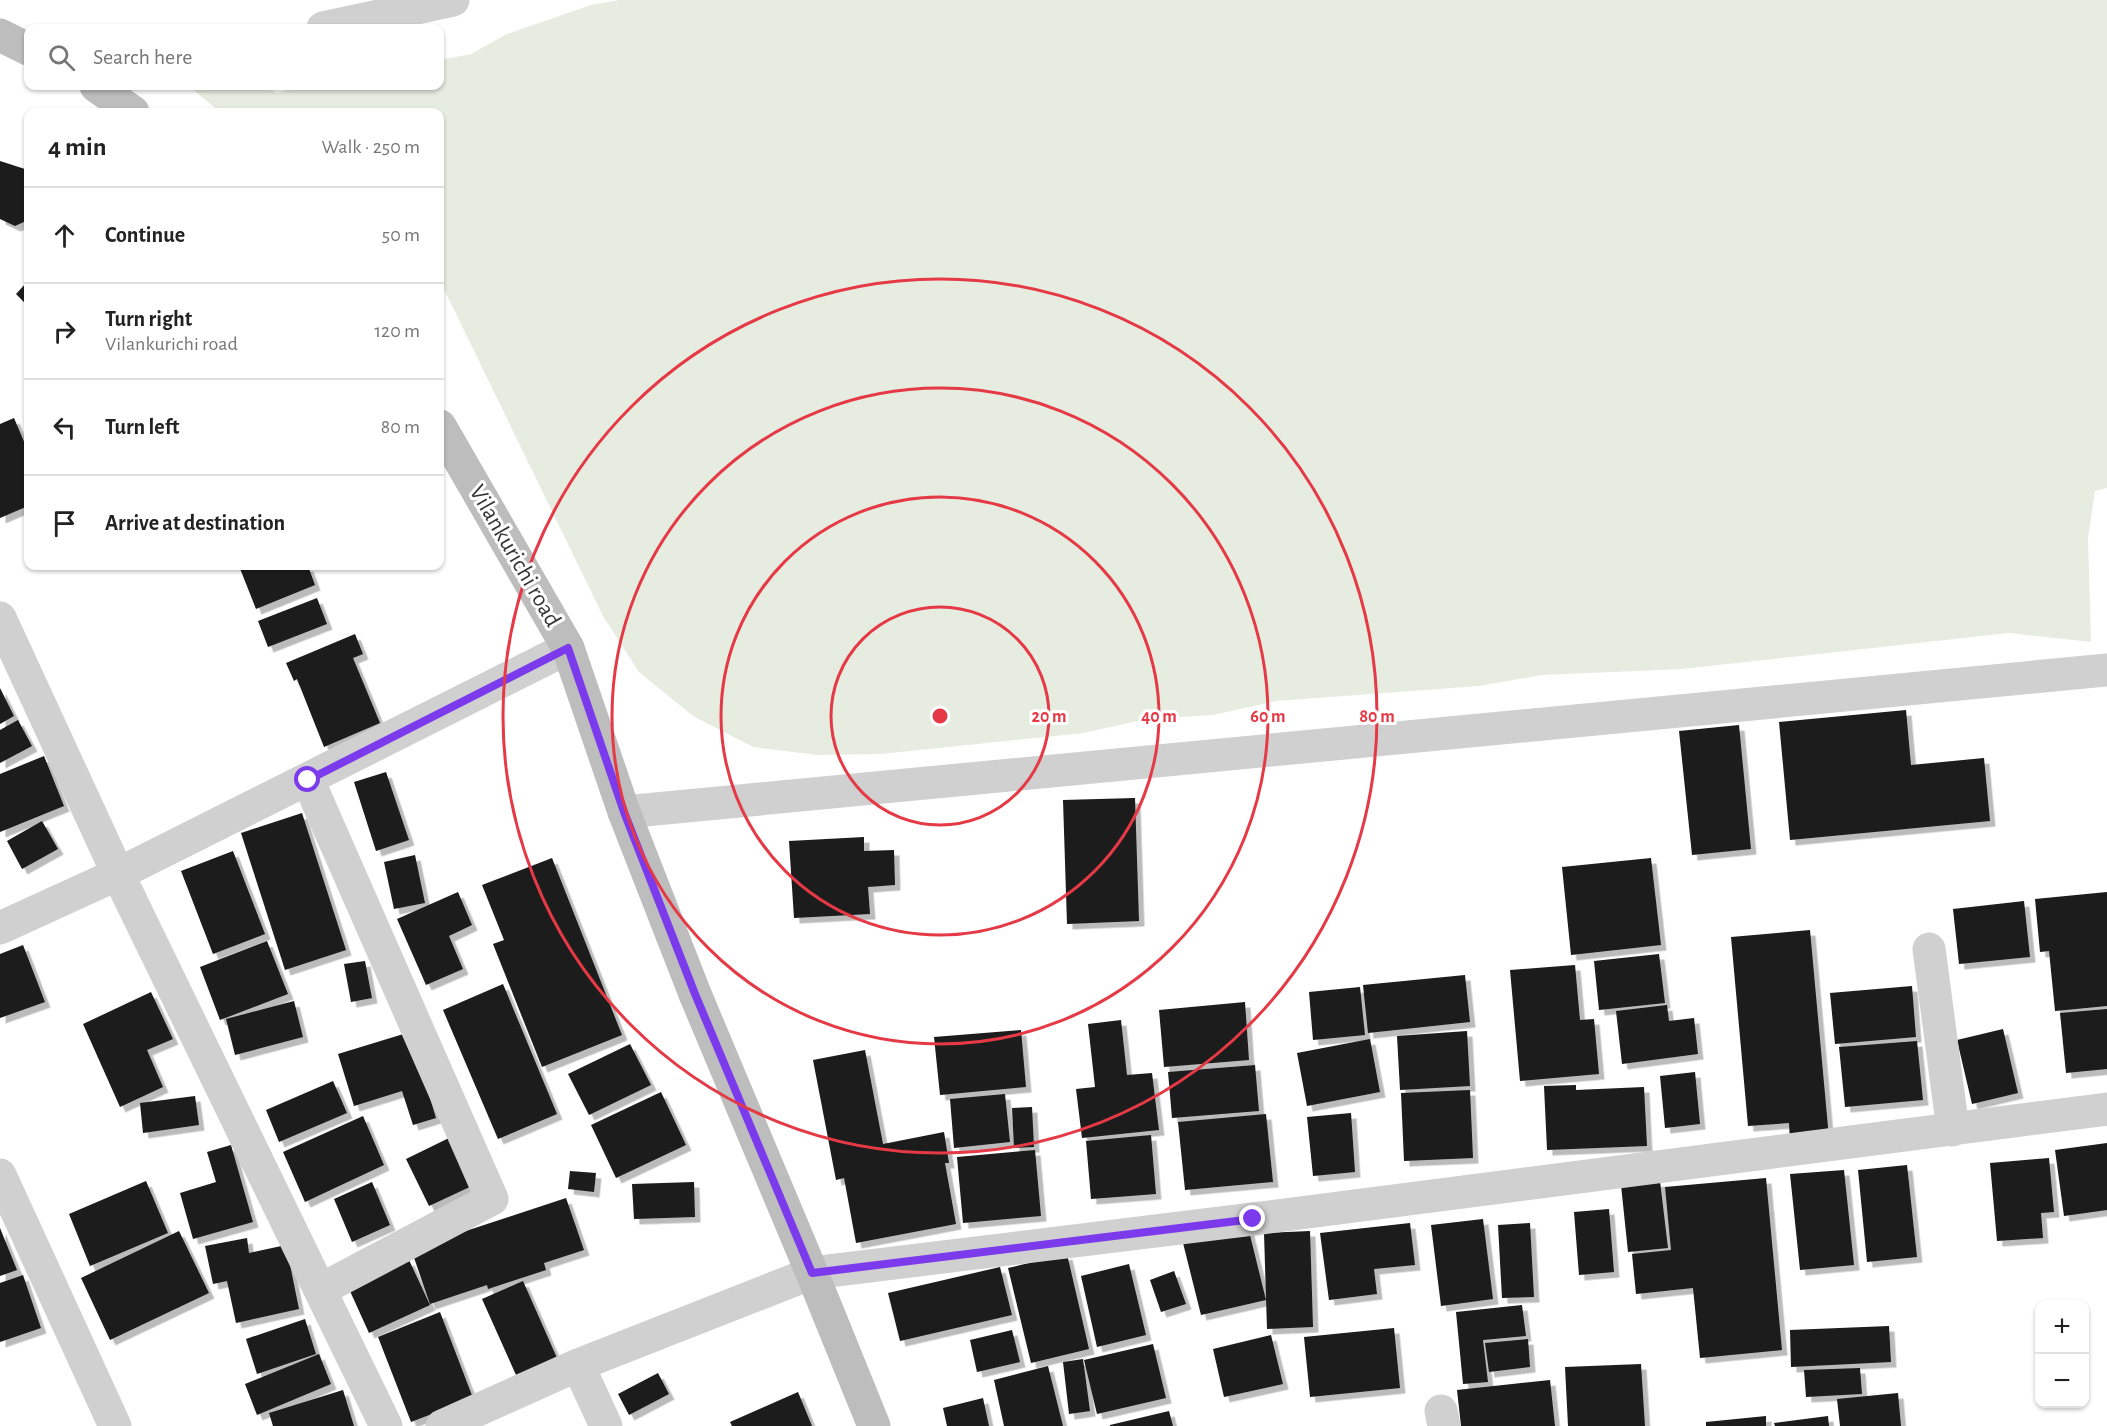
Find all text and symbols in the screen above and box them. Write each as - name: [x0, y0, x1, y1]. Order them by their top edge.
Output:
- search box: [24, 24, 444, 90]
- icon: search: [45, 41, 78, 74]
- text: Search here: [93, 46, 192, 68]
- text: 4 min: [48, 134, 107, 160]
- text: Walk · 250 m: [321, 137, 420, 157]
- icon: ahead: [48, 219, 81, 252]
- text: Continue: [105, 224, 185, 246]
- text: 50 m: [382, 225, 420, 245]
- text: Turn right: [105, 308, 192, 330]
- icon: right: [48, 315, 81, 348]
- text: 120 m: [374, 321, 420, 341]
- text: Vilankurichi road: [105, 334, 238, 354]
- icon: left: [48, 411, 81, 444]
- text: Turn left: [105, 416, 179, 438]
- text: 80 m: [381, 417, 420, 437]
- street label: Vilankurichi road: [465, 481, 565, 631]
- icon: arrive: [48, 507, 81, 540]
- text: Arrive at destination: [105, 512, 285, 534]
- centre of rings: [930, 706, 950, 726]
- text: 20 m: [1031, 708, 1067, 726]
- text: 40 m: [1141, 708, 1177, 726]
- text: 60 m: [1250, 708, 1286, 726]
- text: 80 m: [1359, 708, 1395, 726]
- route start: [294, 766, 320, 792]
- route end: [1239, 1205, 1265, 1231]
- map controls: [2035, 1300, 2089, 1408]
- button: +: [2035, 1300, 2089, 1354]
- button: −: [2035, 1354, 2089, 1408]

